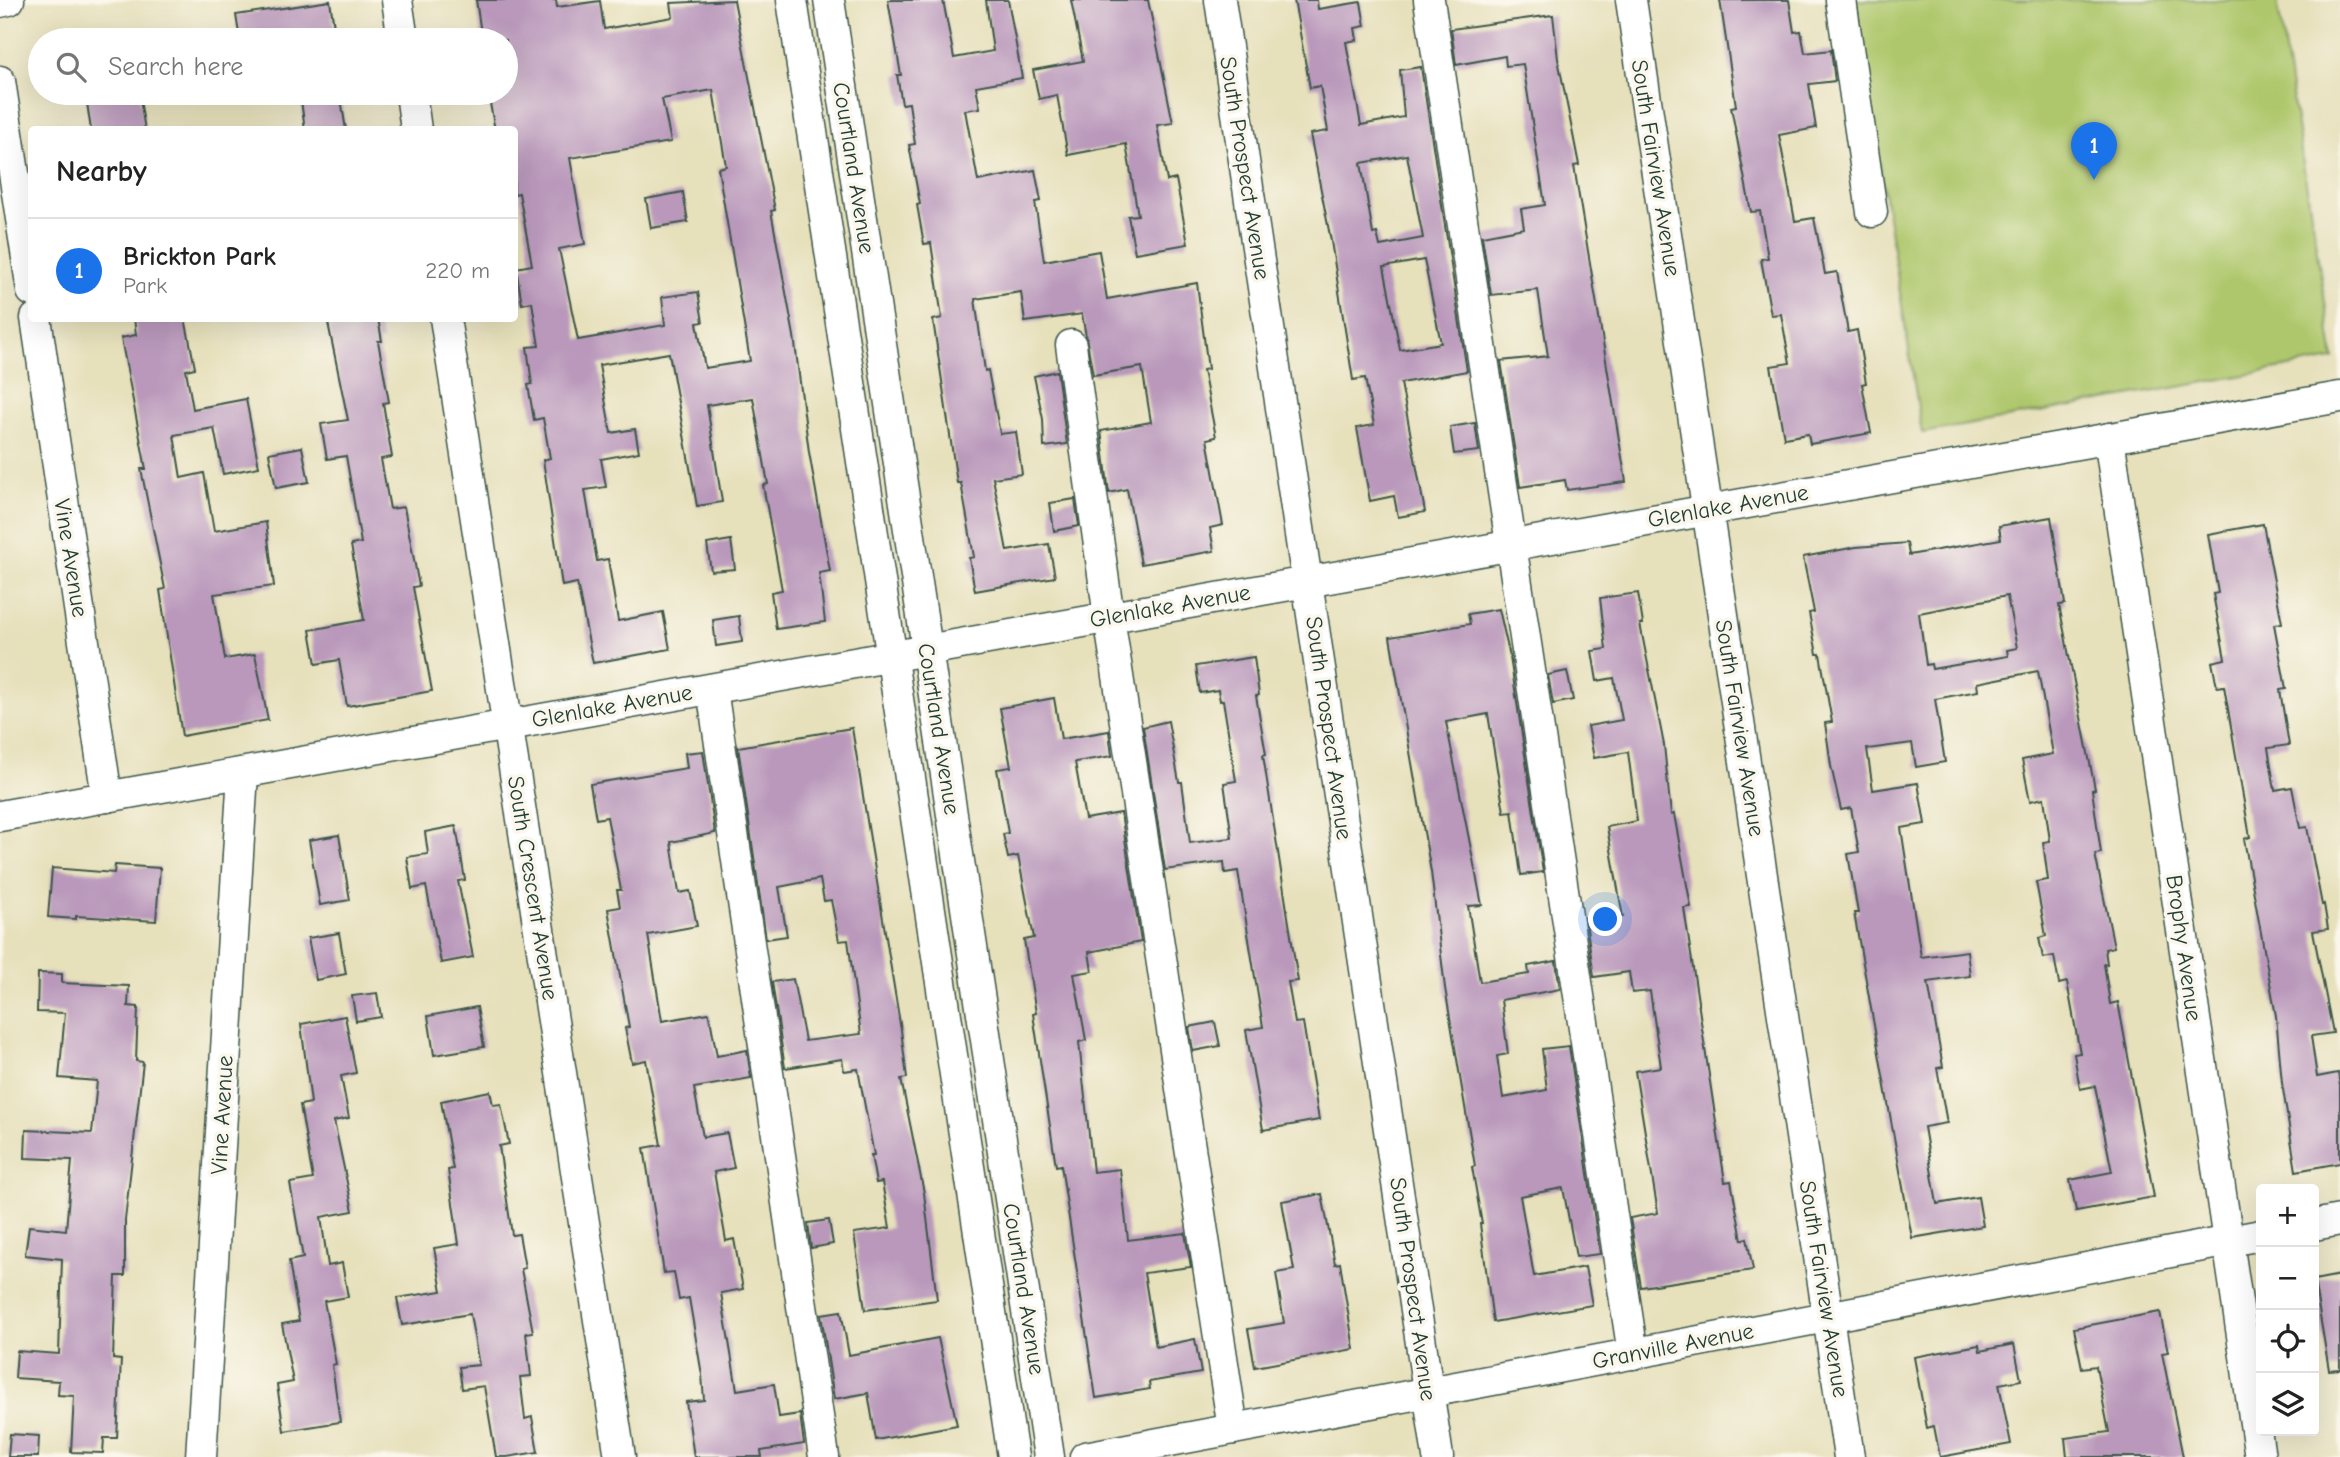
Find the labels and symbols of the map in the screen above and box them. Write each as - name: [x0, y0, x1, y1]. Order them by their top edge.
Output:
- street label: South Prospect Avenue: [1214, 55, 1276, 281]
- street label: South Fairview Avenue: [1626, 58, 1686, 278]
- street label: Courtland Avenue: [827, 80, 881, 256]
- pin: 1: [2071, 122, 2117, 180]
- street label: Glenlake Avenue: [1646, 479, 1810, 533]
- street label: Vine Avenue: [48, 497, 94, 619]
- street label: Glenlake Avenue: [1088, 579, 1252, 633]
- street label: South Prospect Avenue: [1300, 614, 1358, 842]
- street label: South Fairview Avenue: [1710, 618, 1770, 838]
- street label: Courtland Avenue: [912, 641, 966, 817]
- street label: Glenlake Avenue: [530, 679, 694, 733]
- street label: South Crescent Avenue: [502, 774, 564, 1002]
- street label: Brophy Avenue: [2160, 873, 2208, 1023]
- your location: [1588, 902, 1622, 936]
- street label: Vine Avenue: [205, 1055, 239, 1175]
- street label: South Prospect Avenue: [1384, 1175, 1442, 1403]
- street label: South Fairview Avenue: [1794, 1179, 1854, 1399]
- street label: Courtland Avenue: [997, 1201, 1051, 1377]
- street label: Granville Avenue: [1590, 1317, 1756, 1375]

